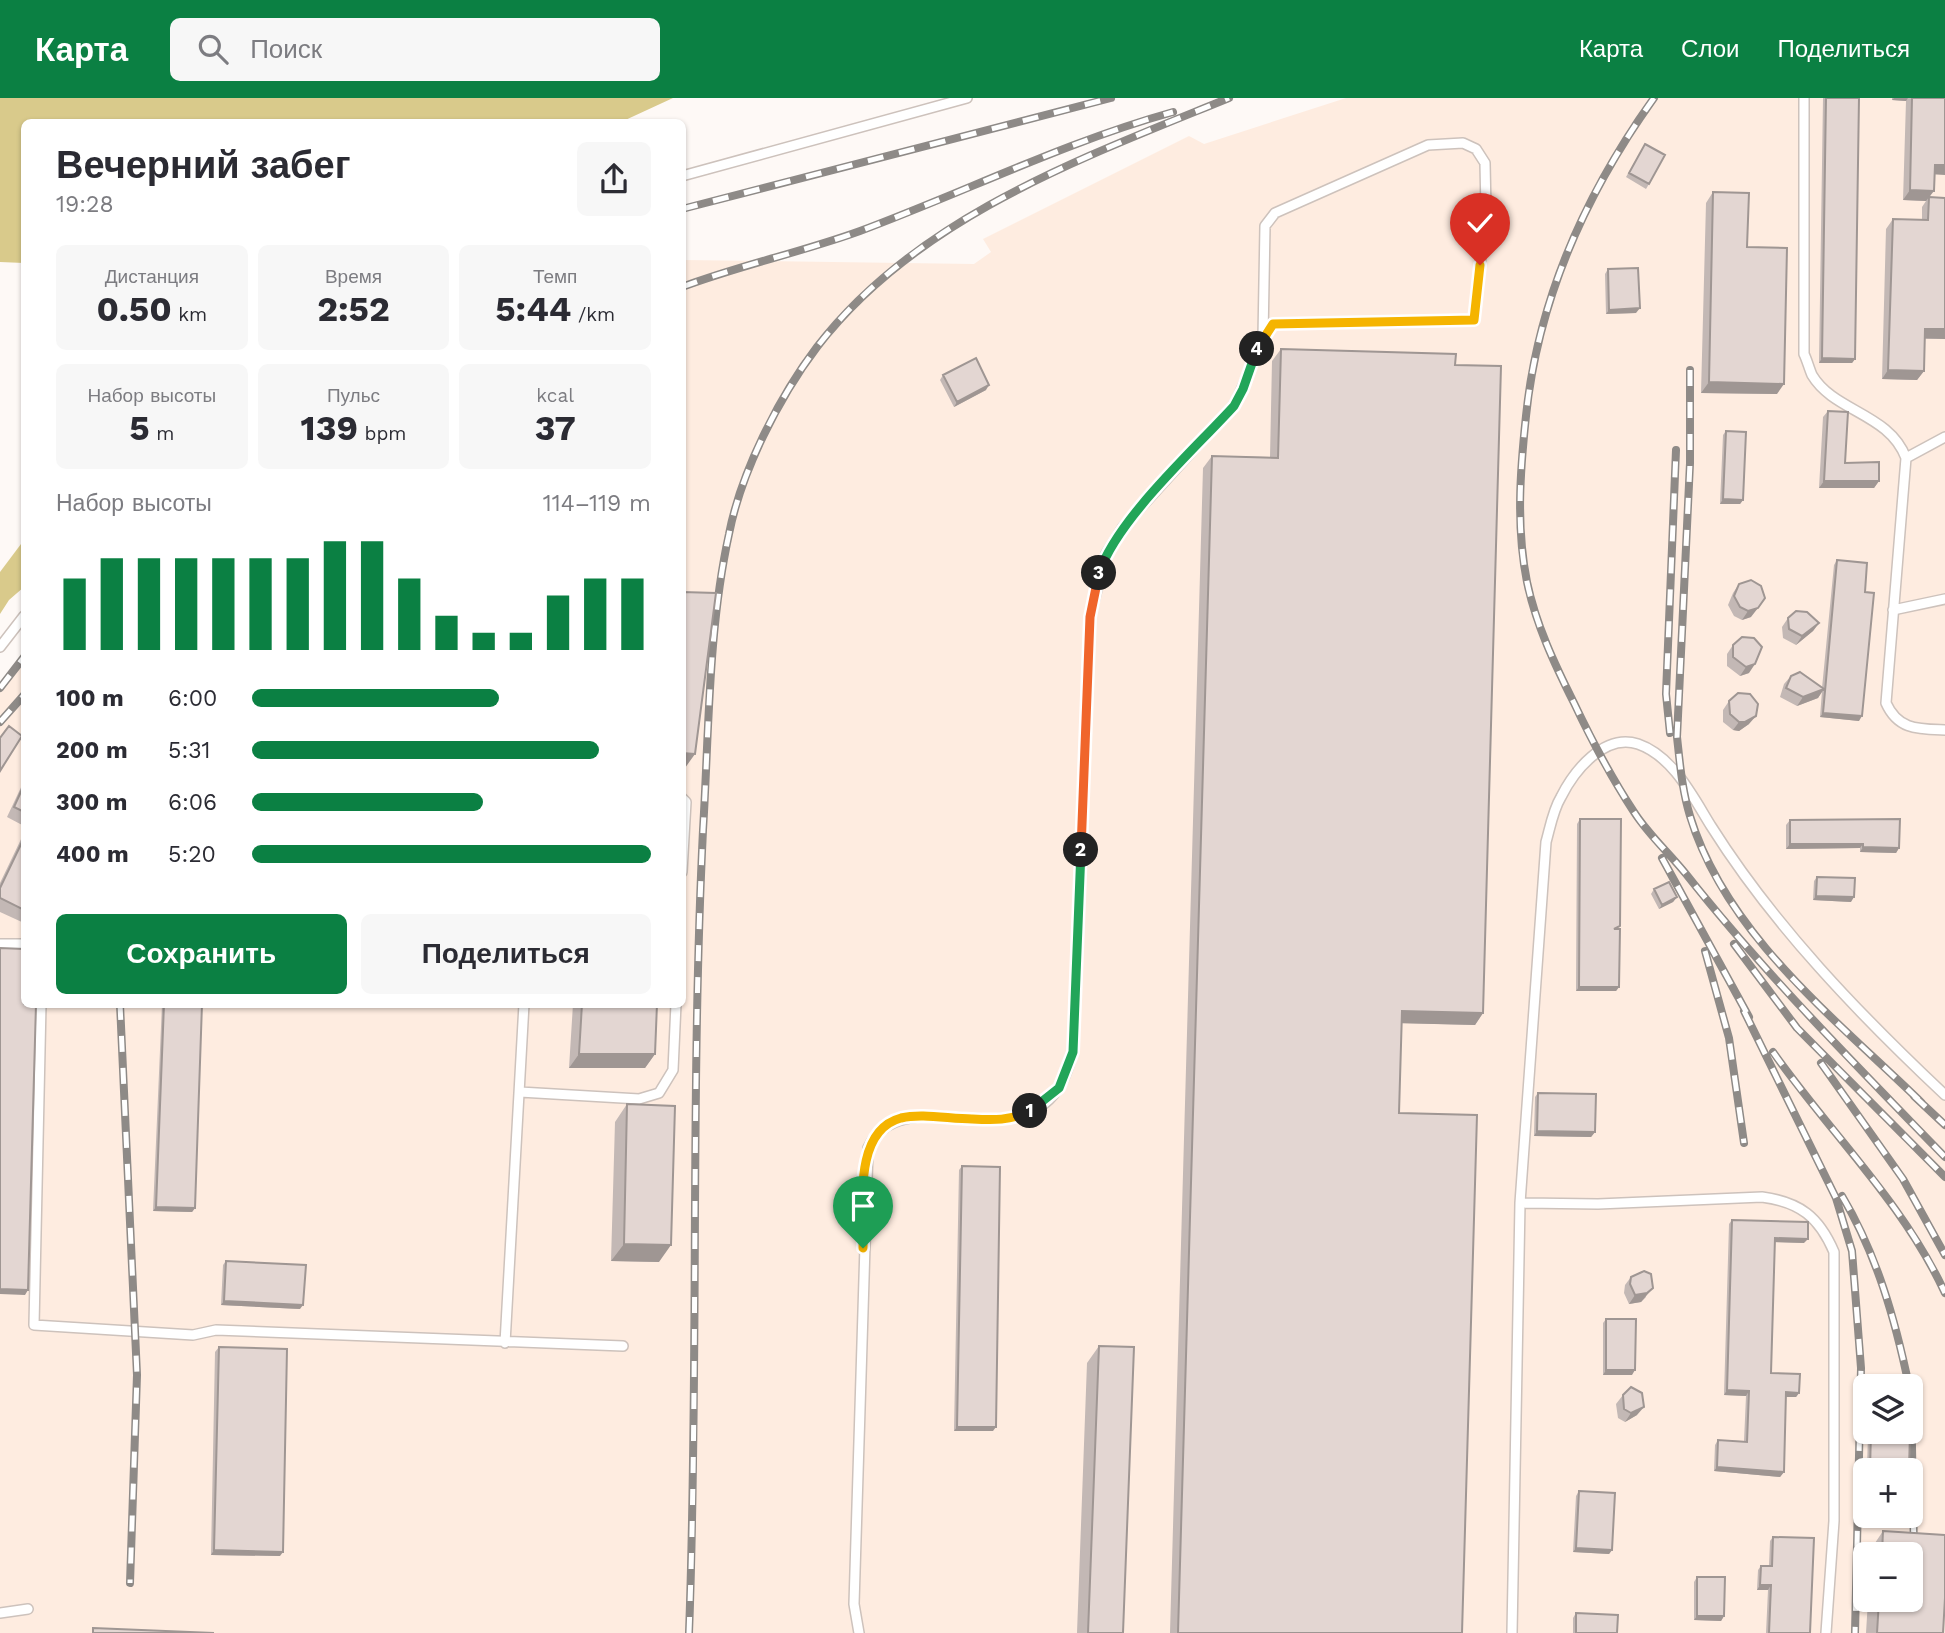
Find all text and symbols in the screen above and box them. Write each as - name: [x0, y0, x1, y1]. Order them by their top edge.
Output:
- search box: [170, 18, 660, 81]
- text: Карта: [35, 30, 128, 69]
- icon: search: [194, 30, 232, 68]
- text: Поиск: [250, 34, 322, 64]
- text: Карта: [1579, 35, 1643, 63]
- text: Слои: [1681, 35, 1739, 63]
- text: Поделиться: [1777, 35, 1910, 63]
- button: share: [577, 142, 651, 216]
- text: Вечерний забег: [56, 143, 351, 187]
- text: 19:28: [56, 191, 114, 218]
- pin: [1450, 193, 1510, 265]
- icon: check: [1461, 204, 1499, 242]
- text: Дистанция: [105, 265, 199, 288]
- text: Время: [325, 265, 382, 288]
- text: Темп: [533, 265, 577, 288]
- text: 0.50: [96, 288, 172, 330]
- text: 2:52: [317, 288, 390, 330]
- text: 5:44: [495, 288, 571, 330]
- text: km: [172, 303, 207, 326]
- text: /km: [571, 303, 615, 326]
- pin: 4: [1240, 331, 1274, 366]
- text: 4: [1250, 337, 1263, 360]
- text: Набор высоты: [87, 384, 216, 407]
- text: Пульс: [327, 384, 380, 407]
- text: kcal: [536, 384, 574, 407]
- text: 5: [129, 407, 150, 449]
- text: 139: [301, 407, 358, 449]
- text: 37: [535, 407, 576, 449]
- text: m: [150, 422, 174, 445]
- text: bpm: [358, 422, 406, 445]
- text: Набор высоты: [56, 490, 212, 517]
- text: 114–119 m: [543, 490, 651, 517]
- pin: 3: [1082, 556, 1116, 590]
- text: 3: [1093, 561, 1104, 584]
- text: 100 m: [56, 685, 124, 712]
- text: 6:00: [168, 685, 217, 712]
- text: 200 m: [56, 737, 128, 764]
- text: 5:31: [168, 737, 211, 764]
- text: 300 m: [56, 789, 127, 816]
- text: 6:06: [168, 789, 217, 816]
- pin: 2: [1064, 832, 1098, 868]
- text: 2: [1075, 838, 1086, 861]
- text: 400 m: [56, 841, 129, 868]
- text: 5:20: [168, 841, 216, 868]
- button: Сохранить: [56, 914, 347, 994]
- button: Поделиться: [361, 914, 651, 994]
- pin: 1: [1012, 1094, 1048, 1128]
- text: 1: [1025, 1099, 1034, 1122]
- pin: [833, 1176, 893, 1248]
- icon: arrive: [844, 1187, 882, 1225]
- map controls: [1853, 1374, 1923, 1612]
- button: layers: [1853, 1374, 1923, 1444]
- button: +: [1853, 1458, 1923, 1528]
- button: −: [1853, 1542, 1923, 1612]

